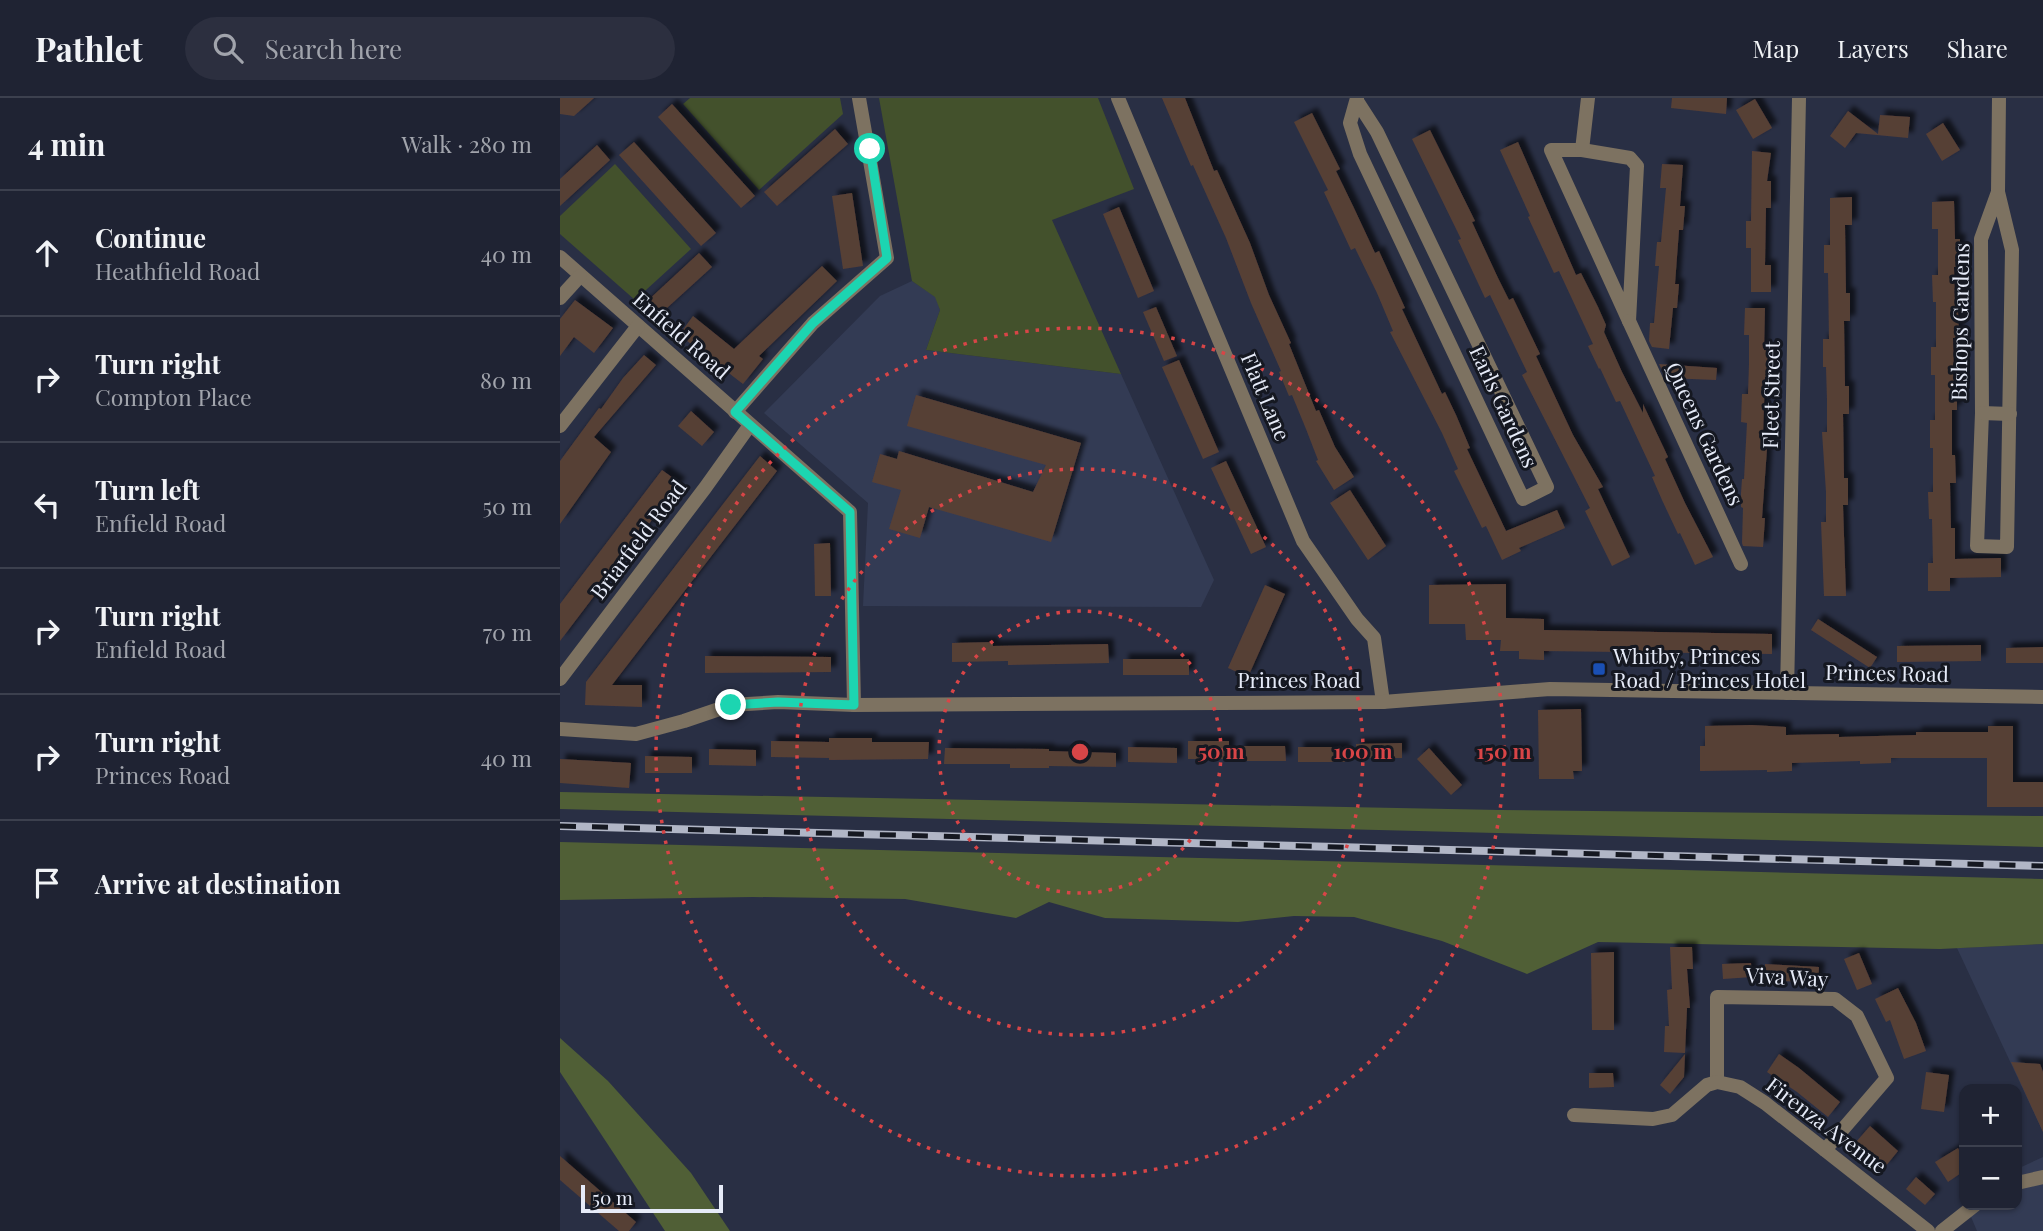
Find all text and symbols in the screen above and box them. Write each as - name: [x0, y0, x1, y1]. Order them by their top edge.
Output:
- search box: [185, 17, 675, 80]
- text: Pathlet: [35, 26, 143, 70]
- icon: search: [209, 29, 247, 67]
- text: Search here: [265, 31, 402, 66]
- text: Map: [1753, 32, 1799, 64]
- text: Layers: [1837, 32, 1909, 64]
- text: Share: [1947, 32, 2008, 64]
- text: 4 min: [28, 124, 106, 164]
- text: Walk · 280 m: [401, 128, 532, 159]
- route start: [854, 133, 885, 164]
- text: Continue: [95, 220, 206, 255]
- icon: ahead: [28, 234, 66, 272]
- text: 40 m: [481, 238, 532, 269]
- street label: Bishops Gardens: [1944, 243, 1974, 401]
- text: Heathfield Road: [95, 255, 260, 286]
- street label: Enfield Road: [628, 285, 737, 384]
- street label: Fleet Street: [1755, 340, 1785, 449]
- street label: Earls Gardens: [1464, 341, 1545, 472]
- text: Turn right: [95, 346, 221, 381]
- street label: Flatt Lane: [1236, 348, 1298, 445]
- street label: Queens Gardens: [1660, 357, 1751, 509]
- icon: right: [28, 360, 66, 398]
- text: 80 m: [480, 364, 532, 395]
- text: Compton Place: [95, 381, 252, 412]
- text: Turn left: [95, 472, 200, 507]
- street label: Briarfield Road: [583, 473, 692, 604]
- icon: left: [28, 486, 66, 524]
- text: 50 m: [483, 490, 532, 521]
- text: Enfield Road: [95, 507, 226, 538]
- text: Turn right: [95, 598, 221, 633]
- icon: right: [28, 612, 66, 650]
- text: 70 m: [483, 616, 532, 647]
- text: Enfield Road: [95, 633, 226, 664]
- place label: Whitby, Princes Road / Princes Hotel: [1612, 641, 1806, 693]
- street label: Princes Road: [1825, 657, 1949, 687]
- marker: Whitby, Princes Road / Princes Hotel: [1591, 661, 1607, 677]
- street label: Princes Road: [1237, 665, 1361, 693]
- route end: [715, 689, 746, 720]
- text: Turn right: [95, 724, 221, 759]
- text: 50 m: [1197, 736, 1245, 764]
- text: 100 m: [1333, 736, 1393, 764]
- text: 150 m: [1477, 736, 1531, 764]
- icon: right: [28, 738, 66, 776]
- centre of rings: [1068, 740, 1092, 764]
- text: 40 m: [481, 742, 532, 773]
- text: Princes Road: [95, 759, 230, 790]
- icon: arrive: [28, 864, 66, 902]
- text: Arrive at destination: [95, 866, 341, 901]
- street label: Viva Way: [1744, 960, 1829, 992]
- street label: Firenza Avenue: [1761, 1070, 1893, 1179]
- map controls: [1959, 1084, 2022, 1210]
- button: +: [1959, 1084, 2022, 1147]
- button: −: [1959, 1147, 2022, 1210]
- scale bar: [581, 1182, 723, 1214]
- text: 50 m: [592, 1184, 633, 1210]

